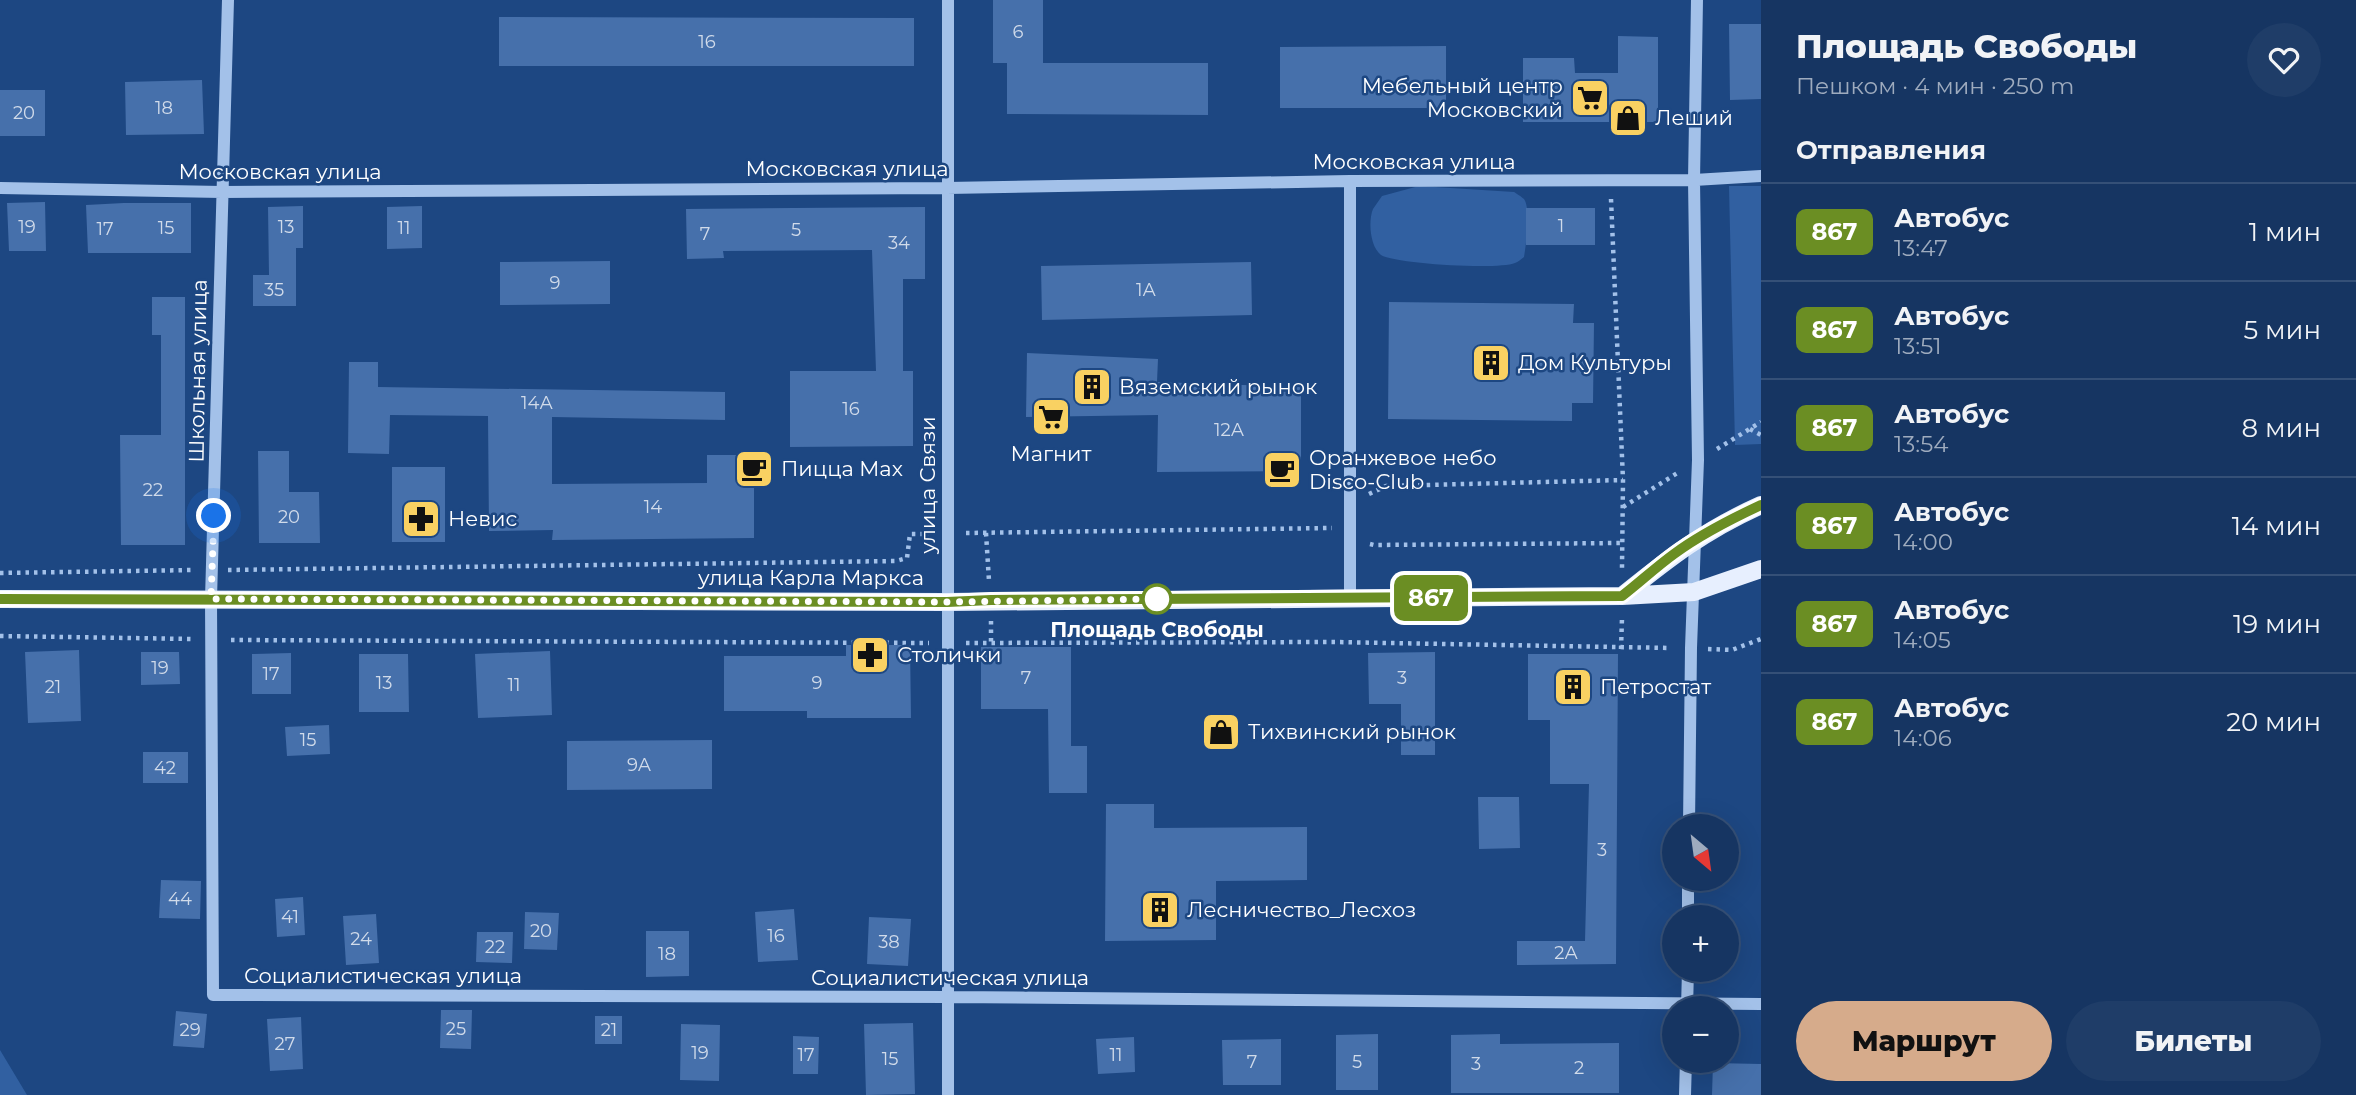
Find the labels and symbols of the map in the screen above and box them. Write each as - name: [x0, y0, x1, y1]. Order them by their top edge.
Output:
- house number: 6: [1013, 21, 1024, 43]
- house number: 16: [698, 31, 716, 53]
- place label: Мебельный центр Московский: [1362, 73, 1563, 122]
- supermarket icon: Мебельный центр Московский: [1569, 77, 1611, 119]
- house number: 18: [155, 97, 173, 119]
- shop icon: Леший: [1607, 97, 1649, 139]
- house number: 20: [13, 102, 35, 124]
- place label: Леший: [1655, 105, 1733, 130]
- street label: Московская улица: [1312, 149, 1516, 174]
- street label: Московская улица: [745, 156, 949, 181]
- street label: Московская улица: [178, 159, 382, 184]
- house number: 1: [1558, 215, 1564, 237]
- house number: 19: [18, 216, 36, 238]
- house number: 13: [278, 216, 294, 238]
- house number: 15: [158, 217, 174, 239]
- house number: 11: [398, 217, 411, 239]
- house number: 17: [96, 218, 114, 240]
- house number: 5: [791, 219, 801, 241]
- house number: 7: [700, 223, 710, 245]
- house number: 34: [888, 232, 910, 254]
- house number: 9: [550, 272, 561, 294]
- street label: Школьная улица: [183, 279, 212, 463]
- house number: 35: [264, 279, 284, 301]
- house number: 1А: [1136, 279, 1157, 301]
- building icon: Дом Культуры: [1470, 342, 1512, 384]
- place label: Дом Культуры: [1518, 350, 1672, 375]
- building icon: Вяземский рынок: [1071, 366, 1113, 408]
- place label: Вяземский рынок: [1119, 374, 1317, 399]
- house number: 14А: [521, 392, 553, 414]
- supermarket icon: Магнит: [1030, 396, 1072, 438]
- house number: 16: [842, 398, 860, 420]
- street label: улица Связи: [915, 416, 940, 555]
- house number: 12А: [1214, 419, 1245, 441]
- place label: Магнит: [1011, 441, 1092, 466]
- place label: Оранжевое небо Disco-Club: [1309, 445, 1497, 494]
- cafe icon: Пицца Max: [733, 448, 775, 490]
- cafe icon: Оранжевое небо Disco-Club: [1261, 449, 1303, 491]
- place label: Пицца Max: [781, 456, 903, 481]
- house number: 22: [143, 479, 163, 501]
- house number: 14: [644, 496, 662, 518]
- your location: [196, 498, 231, 533]
- pharmacy icon: Невис: [400, 498, 442, 540]
- house number: 20: [278, 506, 300, 528]
- place label: Невис: [448, 506, 517, 531]
- street label: улица Карла Маркса: [697, 565, 924, 590]
- line badge: 867: [1391, 575, 1471, 621]
- marker: Площадь Свободы: [1142, 584, 1172, 614]
- place label: Площадь Свободы: [1050, 617, 1264, 642]
- pharmacy icon: Столички: [849, 634, 891, 676]
- place label: Столички: [897, 642, 1001, 667]
- house number: 19: [151, 657, 169, 679]
- house number: 17: [262, 663, 280, 685]
- building icon: Петростат: [1552, 666, 1594, 708]
- house number: 7: [1021, 667, 1031, 689]
- house number: 3: [1397, 667, 1407, 689]
- house number: 13: [376, 672, 392, 694]
- house number: 9: [812, 672, 823, 694]
- house number: 11: [508, 674, 521, 696]
- place label: Петростат: [1600, 674, 1711, 699]
- house number: 21: [45, 676, 61, 698]
- shop icon: Тихвинский рынок: [1200, 711, 1242, 753]
- place label: Тихвинский рынок: [1248, 719, 1456, 744]
- house number: 15: [300, 729, 316, 751]
- house number: 9А: [627, 754, 652, 776]
- house number: 42: [154, 757, 176, 779]
- north arrow: [1662, 814, 1740, 891]
- house number: 3: [1597, 839, 1607, 861]
- house number: 44: [168, 888, 192, 910]
- building icon: Лесничество_Лесхоз: [1139, 889, 1181, 931]
- place label: Лесничество_Лесхоз: [1187, 897, 1416, 922]
- house number: 41: [281, 906, 299, 928]
- house number: 20: [530, 920, 552, 942]
- house number: 16: [767, 925, 785, 947]
- house number: 24: [350, 928, 372, 950]
- house number: 38: [878, 931, 900, 953]
- house number: 22: [485, 936, 505, 958]
- house number: 2А: [1554, 942, 1578, 964]
- house number: 18: [658, 943, 676, 965]
- street label: Социалистическая улица: [244, 963, 522, 988]
- street label: Социалистическая улица: [811, 965, 1089, 990]
- house number: 25: [446, 1018, 466, 1040]
- house number: 29: [179, 1019, 201, 1041]
- house number: 21: [601, 1019, 617, 1041]
- house number: 27: [275, 1033, 295, 1055]
- house number: 19: [691, 1042, 709, 1064]
- house number: 17: [797, 1044, 815, 1066]
- house number: 11: [1110, 1044, 1123, 1066]
- house number: 15: [882, 1048, 898, 1070]
- house number: 7: [1247, 1051, 1257, 1073]
- house number: 5: [1352, 1051, 1362, 1073]
- house number: 3: [1471, 1053, 1481, 1075]
- house number: 2: [1574, 1057, 1584, 1079]

